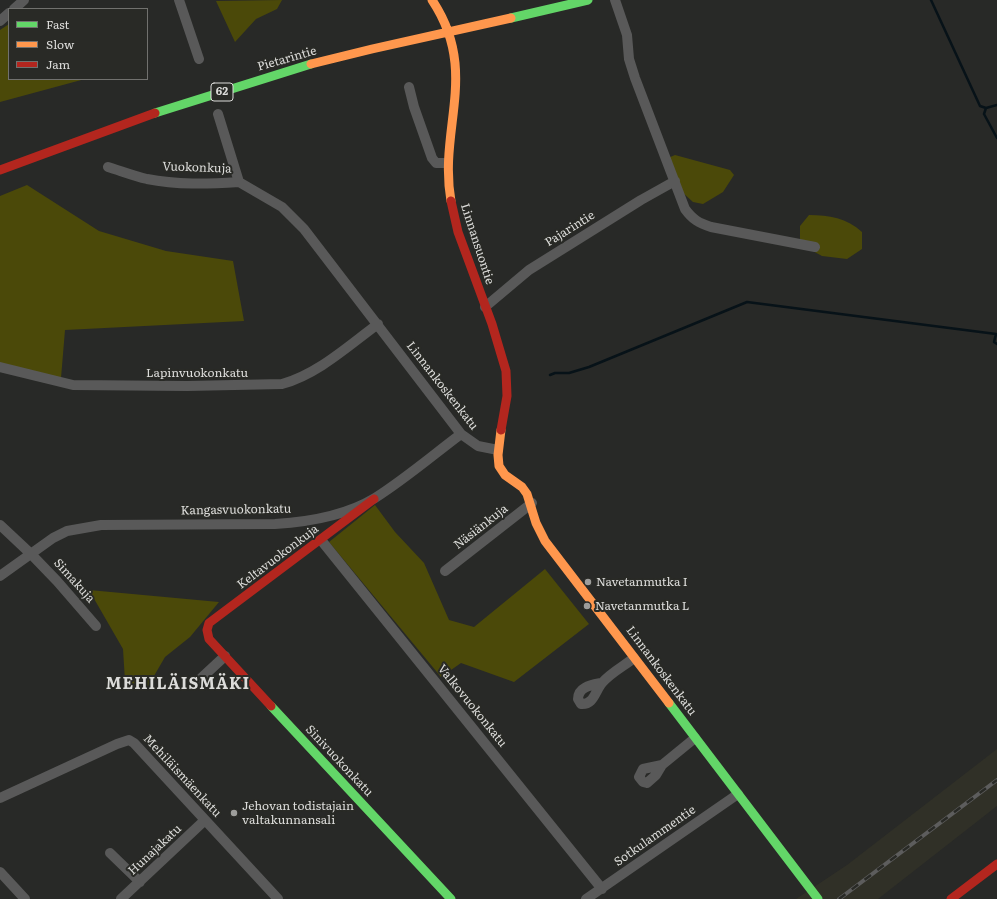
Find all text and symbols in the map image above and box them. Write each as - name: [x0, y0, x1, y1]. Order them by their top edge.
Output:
- legend: [8, 8, 148, 80]
- text: Fast: [46, 15, 69, 33]
- text: Slow: [46, 35, 74, 53]
- street label: Pietarintie: [256, 44, 318, 74]
- text: Jam: [46, 55, 70, 73]
- road number: 62: [211, 83, 233, 101]
- street label: Vuokonkuja: [162, 160, 232, 176]
- street label: Linnansuontie: [457, 202, 497, 286]
- street label: Pajarintie: [543, 208, 597, 250]
- street label: Linnankoskenkatu: [403, 339, 481, 433]
- street label: Lapinvuokonkatu: [146, 366, 248, 380]
- street label: Kangasvuokonkatu: [181, 502, 291, 518]
- street label: Näsiänkuja: [451, 502, 511, 552]
- street label: Keltavuokonkuja: [235, 522, 321, 592]
- street label: Simakuja: [51, 556, 97, 606]
- place label: Navetanmutka I: [596, 575, 688, 589]
- marker: Navetanmutka I: [583, 577, 593, 587]
- place label: Navetanmutka L: [595, 599, 689, 613]
- marker: Navetanmutka L: [582, 601, 592, 611]
- street label: Linnankoskenkatu: [623, 623, 699, 719]
- street label: Valkovuokonkatu: [434, 662, 510, 750]
- district label: MEHILÄISMÄKI: [106, 674, 250, 694]
- street label: Sinivuokonkatu: [302, 722, 376, 800]
- street label: Mehiläismäenkatu: [140, 732, 224, 820]
- place label: Jehovan todistajain valtakunnansali: [242, 799, 354, 827]
- street label: Sotkulammentie: [612, 803, 698, 869]
- marker: Jehovan todistajain valtakunnansali: [229, 808, 239, 818]
- street label: Hunajakatu: [125, 822, 185, 878]

